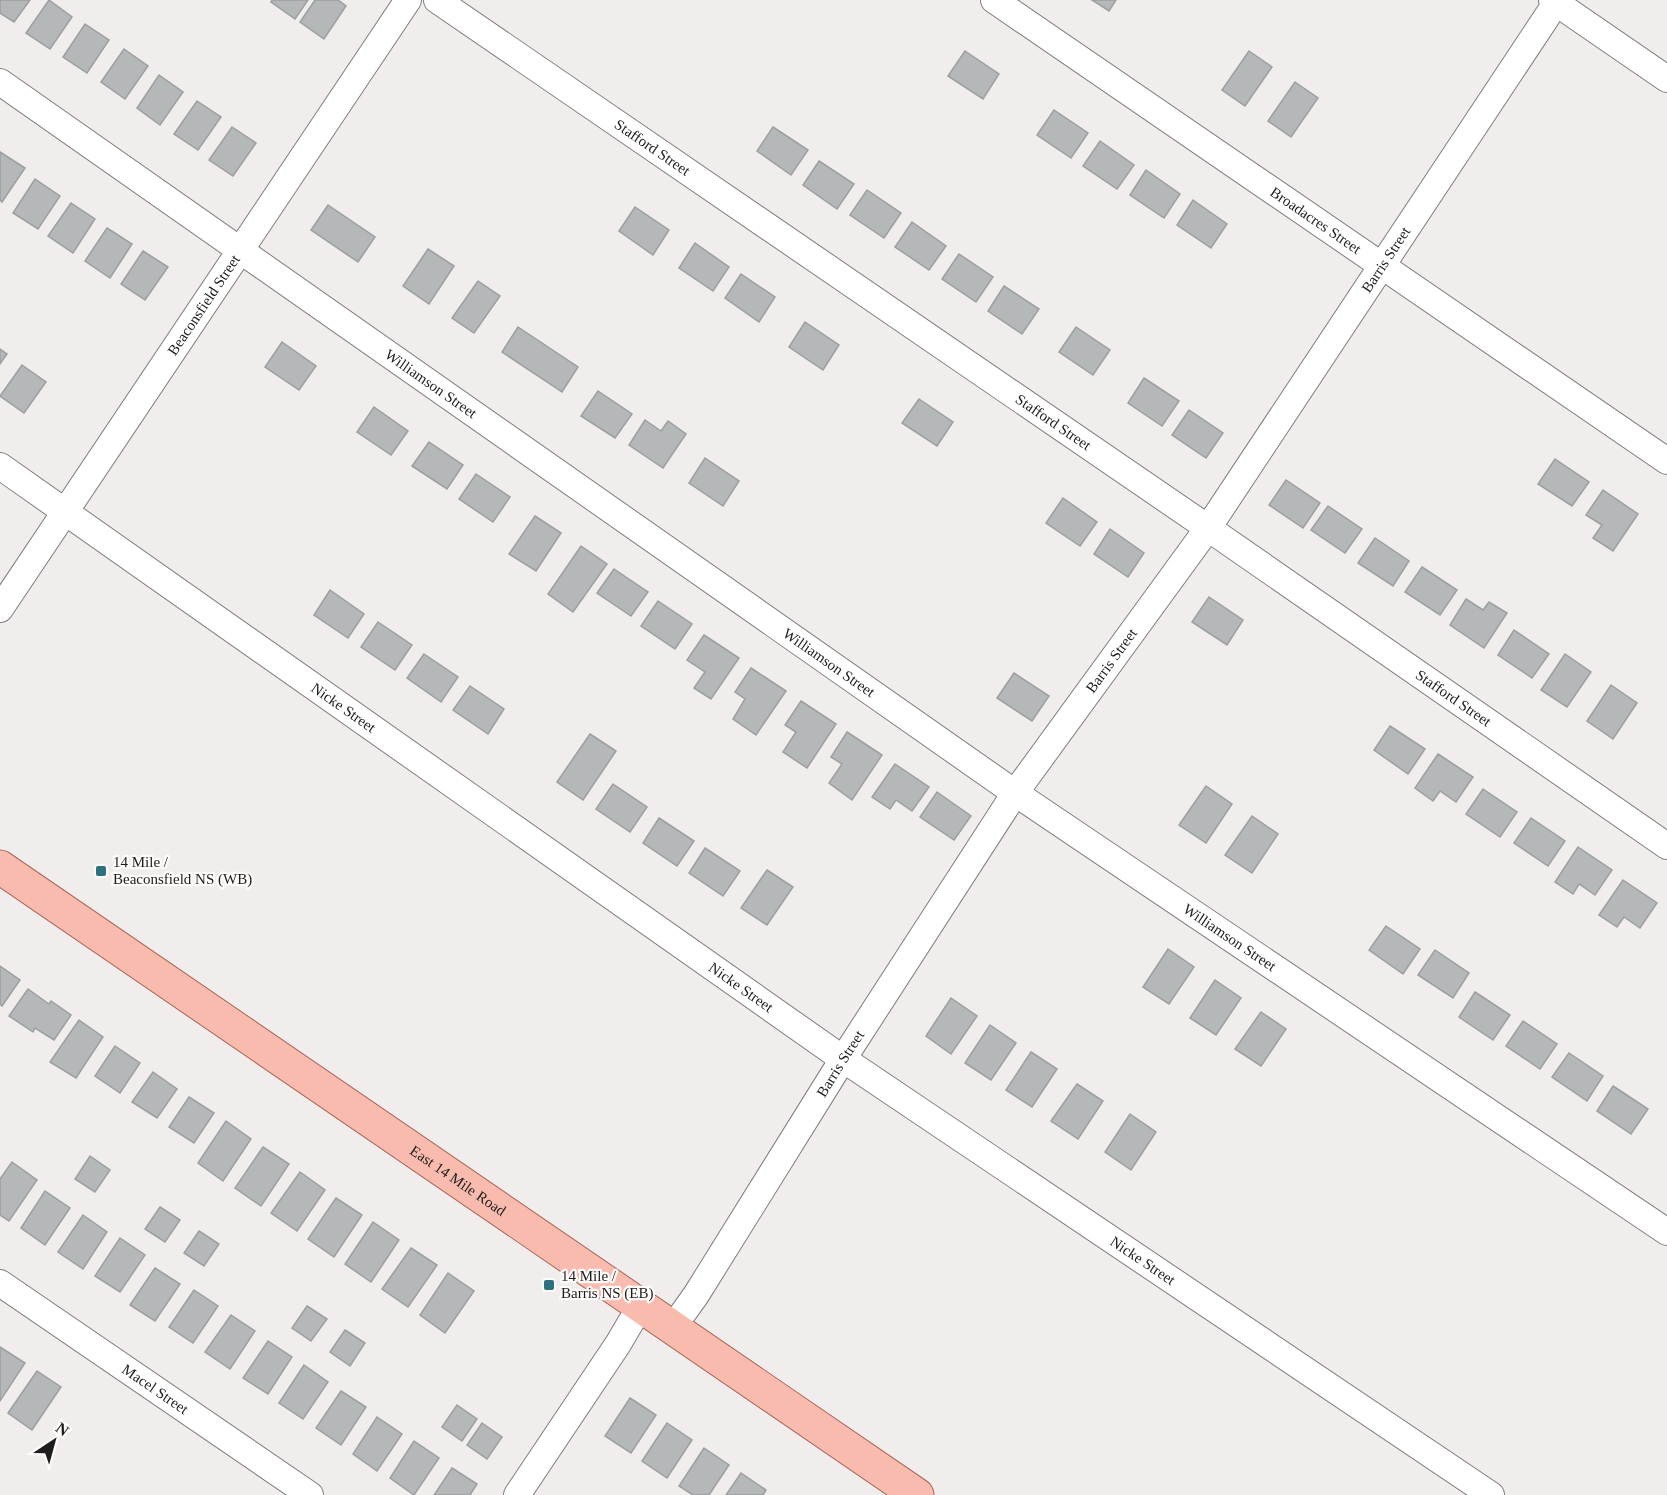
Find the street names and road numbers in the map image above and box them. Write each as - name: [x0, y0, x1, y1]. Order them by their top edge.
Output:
- street label: Stafford Street: [612, 116, 694, 179]
- street label: Broadacres Street: [1267, 184, 1365, 258]
- street label: Barris Street: [1358, 223, 1414, 296]
- street label: Beaconsfield Street: [164, 251, 243, 358]
- street label: Williamson Street: [382, 346, 480, 422]
- street label: Stafford Street: [1013, 391, 1095, 454]
- street label: Williamson Street: [780, 625, 878, 701]
- street label: Barris Street: [1083, 625, 1141, 696]
- street label: Stafford Street: [1413, 666, 1495, 730]
- street label: Nicke Street: [308, 680, 379, 736]
- street label: Williamson Street: [1180, 901, 1280, 975]
- street label: Nicke Street: [706, 959, 777, 1016]
- street label: Barris Street: [813, 1027, 868, 1100]
- street label: East 14 Mile Road: [407, 1142, 509, 1219]
- street label: Nicke Street: [1107, 1233, 1179, 1289]
- street label: Macel Street: [119, 1361, 192, 1418]

